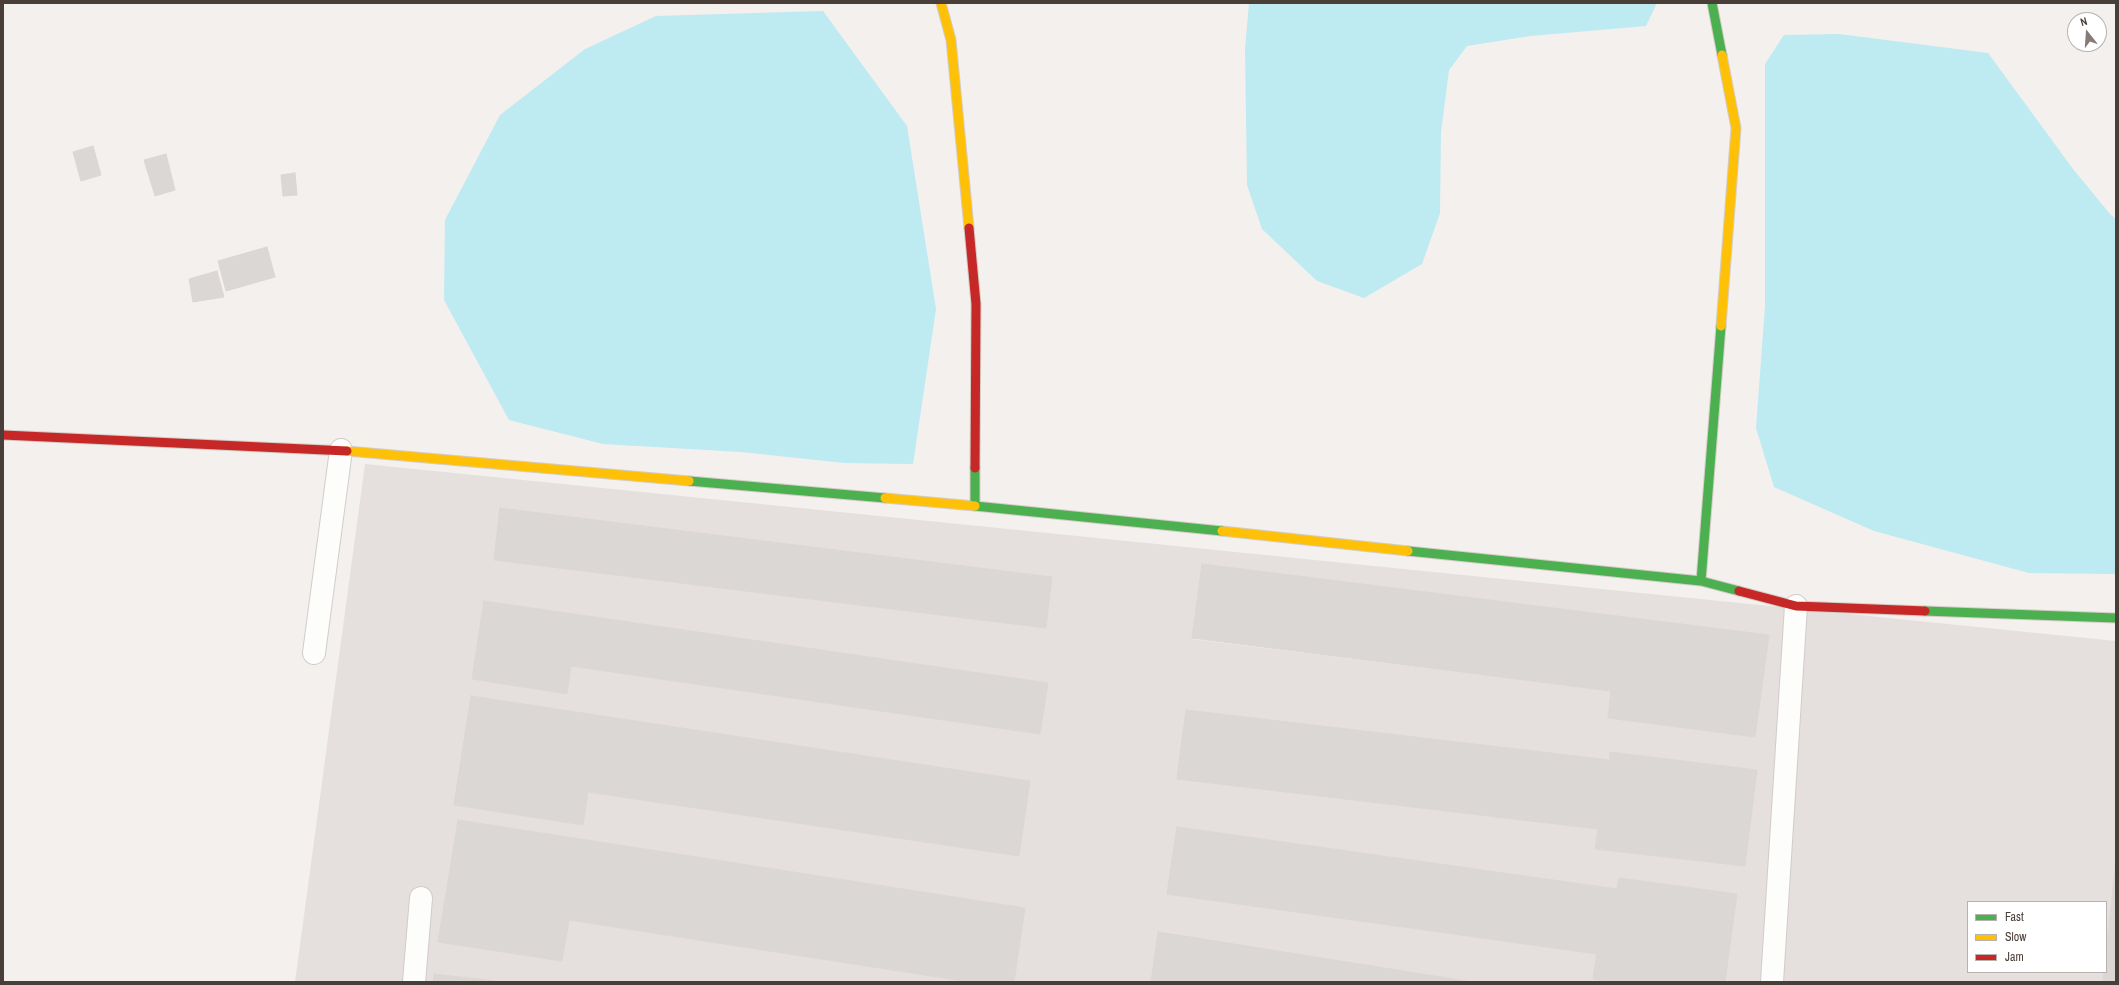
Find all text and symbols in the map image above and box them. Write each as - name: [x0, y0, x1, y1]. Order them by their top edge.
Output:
- north arrow: [2067, 12, 2107, 52]
- text: N: [2079, 14, 2089, 29]
- legend: [1967, 901, 2107, 973]
- text: Fast: [2005, 909, 2024, 925]
- text: Slow: [2005, 929, 2026, 945]
- text: Jam: [2005, 949, 2024, 965]

